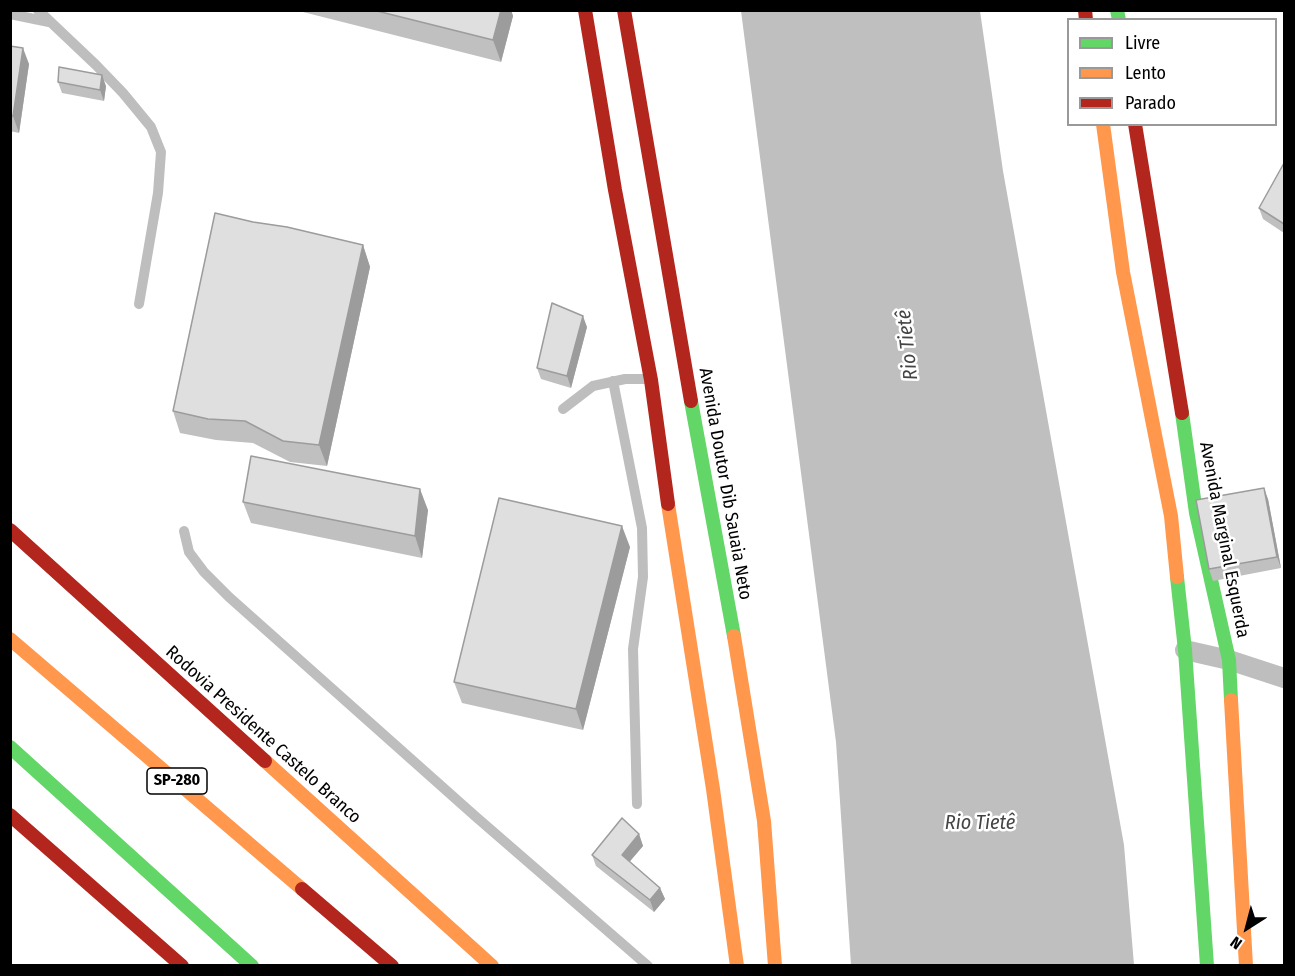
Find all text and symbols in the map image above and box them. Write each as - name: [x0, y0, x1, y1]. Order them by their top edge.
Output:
- legend: [1067, 18, 1277, 126]
- text: Livre: [1125, 32, 1160, 54]
- text: Lento: [1125, 62, 1166, 84]
- text: Parado: [1125, 92, 1176, 114]
- water label: Rio Tietê: [892, 309, 924, 381]
- street label: Avenida Doutor Dib Sauaia Neto: [694, 366, 756, 602]
- street label: Avenida Marginal Esquerda: [1194, 440, 1254, 640]
- street label: Rodovia Presidente Castelo Branco: [161, 642, 365, 828]
- road number: SP-280: [147, 768, 207, 794]
- water label: Rio Tietê: [945, 811, 1015, 835]
- north arrow: [1217, 898, 1277, 958]
- text: N: [1227, 932, 1246, 953]

